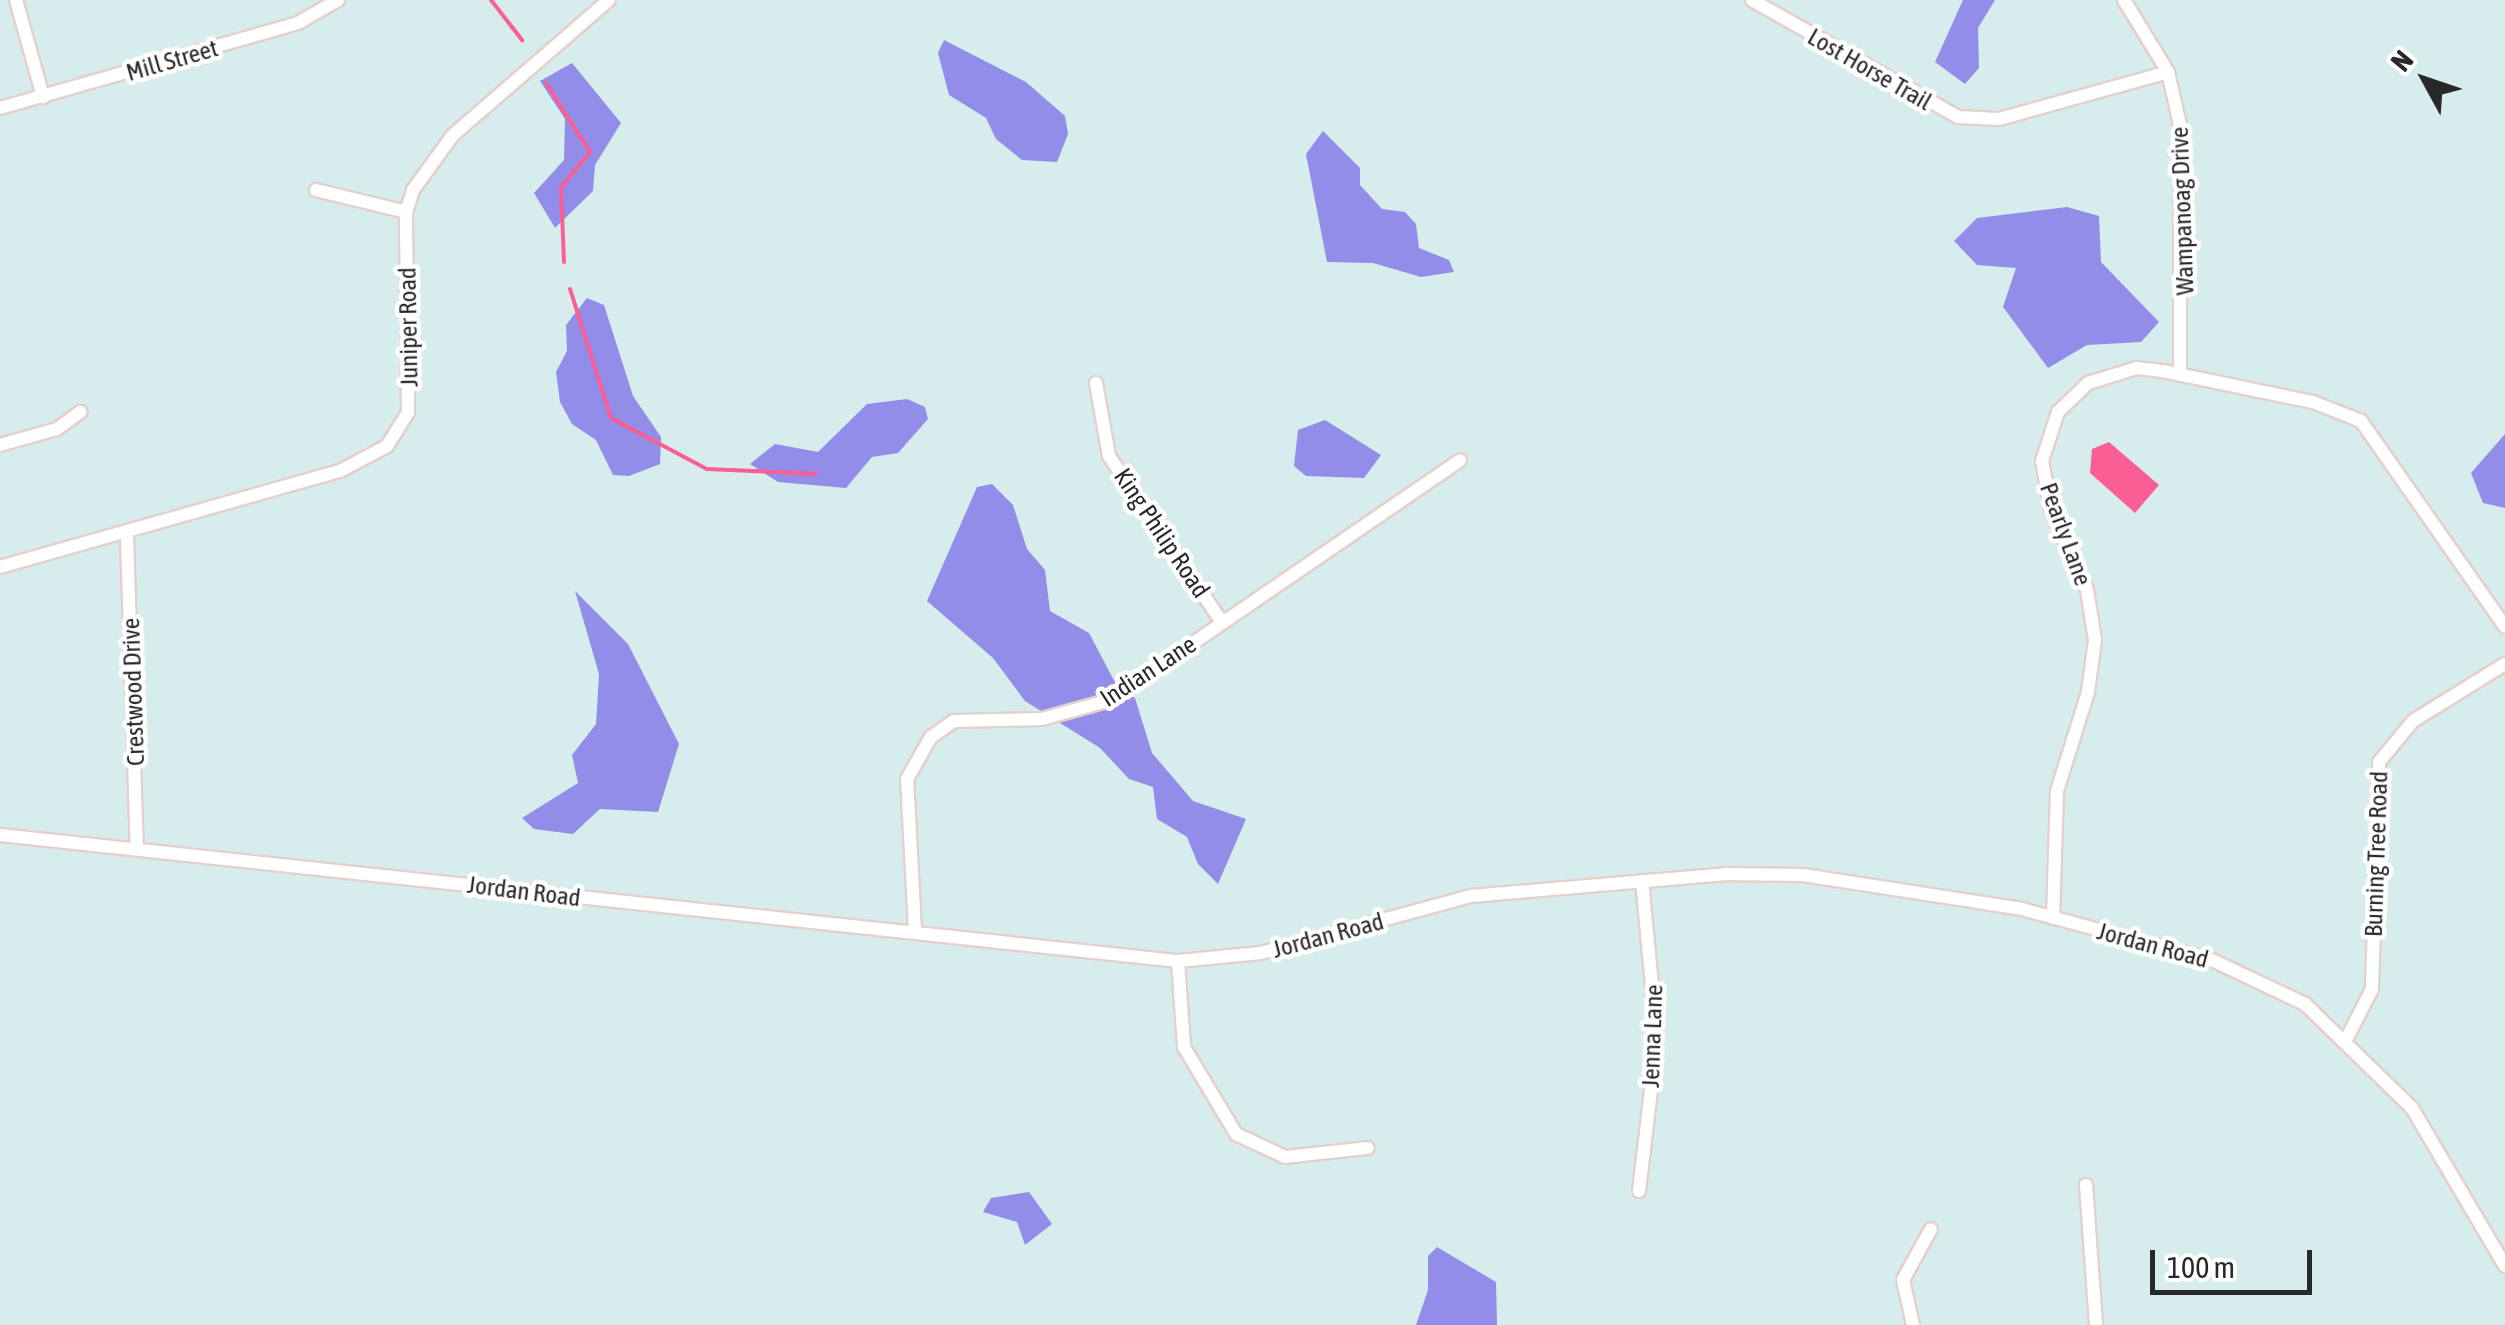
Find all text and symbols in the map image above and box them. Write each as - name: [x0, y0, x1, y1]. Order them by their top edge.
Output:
- street label: Lost Horse Trail: [1803, 21, 1937, 117]
- north arrow: [2375, 30, 2475, 130]
- street label: Mill Street: [123, 33, 221, 87]
- text: N: [2384, 44, 2420, 77]
- street label: Wampanoag Drive: [2164, 126, 2200, 296]
- street label: Juniper Road: [392, 267, 424, 387]
- street label: King Philip Road: [1108, 463, 1216, 603]
- street label: Pearly Lane: [2034, 478, 2098, 590]
- street label: Crestwood Drive: [115, 618, 151, 766]
- street label: Indian Lane: [1095, 629, 1201, 713]
- street label: Burning Tree Road: [2358, 771, 2394, 937]
- street label: Jordan Road: [466, 869, 582, 913]
- street label: Jordan Road: [1269, 906, 1387, 964]
- street label: Jordan Road: [2094, 916, 2212, 974]
- street label: Jenna Lane: [1635, 984, 1669, 1088]
- scale bar: [2155, 1230, 2318, 1292]
- text: 100 m: [2167, 1250, 2235, 1284]

